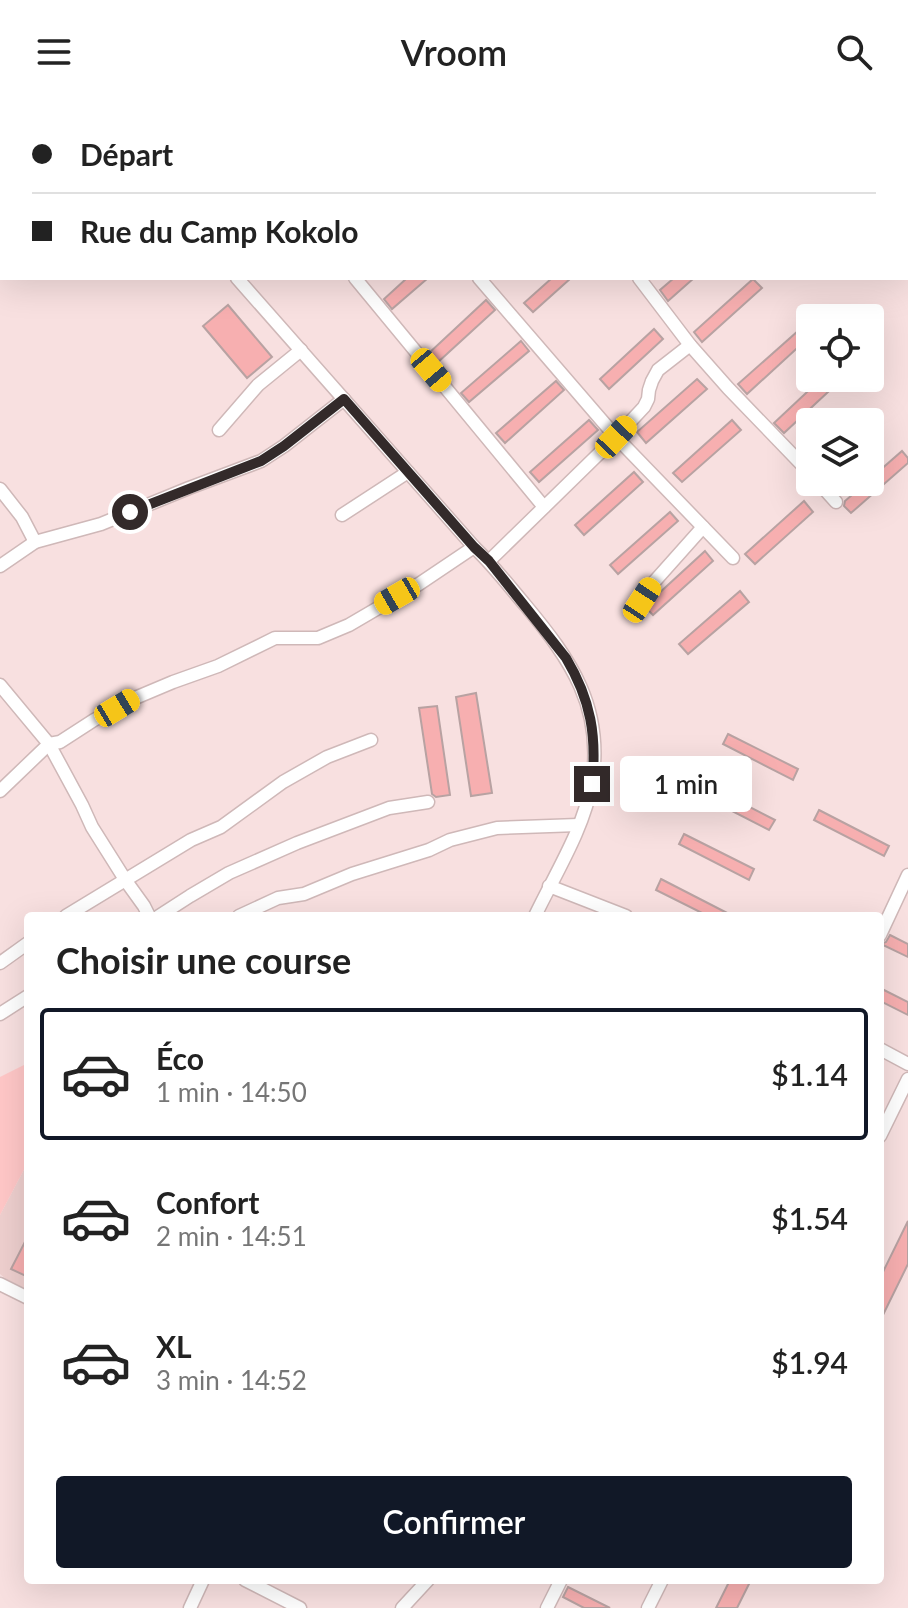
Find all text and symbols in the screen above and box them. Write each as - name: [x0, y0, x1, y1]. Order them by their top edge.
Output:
- icon: menu: [32, 30, 76, 74]
- text: Vroom: [401, 30, 507, 74]
- icon: search: [832, 30, 876, 74]
- text: Départ: [80, 136, 173, 172]
- text: Rue du Camp Kokolo: [80, 213, 359, 249]
- map controls: [796, 304, 884, 496]
- button: locate: [796, 304, 884, 392]
- car: [406, 344, 456, 396]
- button: layers: [796, 408, 884, 496]
- car: [591, 411, 641, 463]
- route start: [112, 494, 148, 530]
- car: [619, 573, 665, 627]
- car: [370, 574, 424, 618]
- car: [90, 685, 144, 731]
- callout: 1 min: [620, 756, 752, 812]
- route end: [574, 766, 610, 802]
- text: 1 min: [654, 768, 718, 800]
- text: Choisir une course: [56, 938, 351, 982]
- icon: car: [60, 1038, 132, 1110]
- text: Éco: [156, 1040, 204, 1076]
- text: $1.14: [771, 1056, 848, 1092]
- text: 1 min · 14:50: [156, 1076, 307, 1108]
- icon: car: [60, 1182, 132, 1254]
- text: Confort: [156, 1184, 259, 1220]
- text: $1.54: [771, 1200, 848, 1236]
- text: 2 min · 14:51: [156, 1220, 307, 1252]
- icon: car: [60, 1326, 132, 1398]
- text: XL: [156, 1328, 192, 1364]
- text: $1.94: [771, 1344, 848, 1380]
- text: 3 min · 14:52: [156, 1364, 307, 1396]
- button: Confirmer: [56, 1476, 852, 1568]

